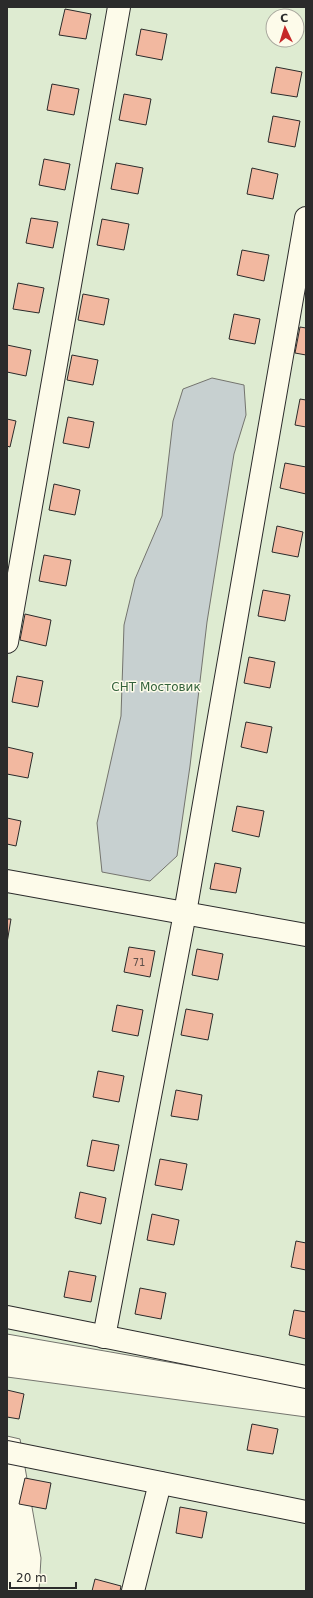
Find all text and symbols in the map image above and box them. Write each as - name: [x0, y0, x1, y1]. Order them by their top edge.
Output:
- north arrow: [265, 8, 305, 48]
- text: С: [280, 12, 289, 25]
- park label: СНТ Мостовик: [111, 680, 201, 694]
- house number: 71: [133, 957, 145, 968]
- scale bar: [10, 1564, 76, 1590]
- text: 20 m: [16, 1571, 47, 1585]

